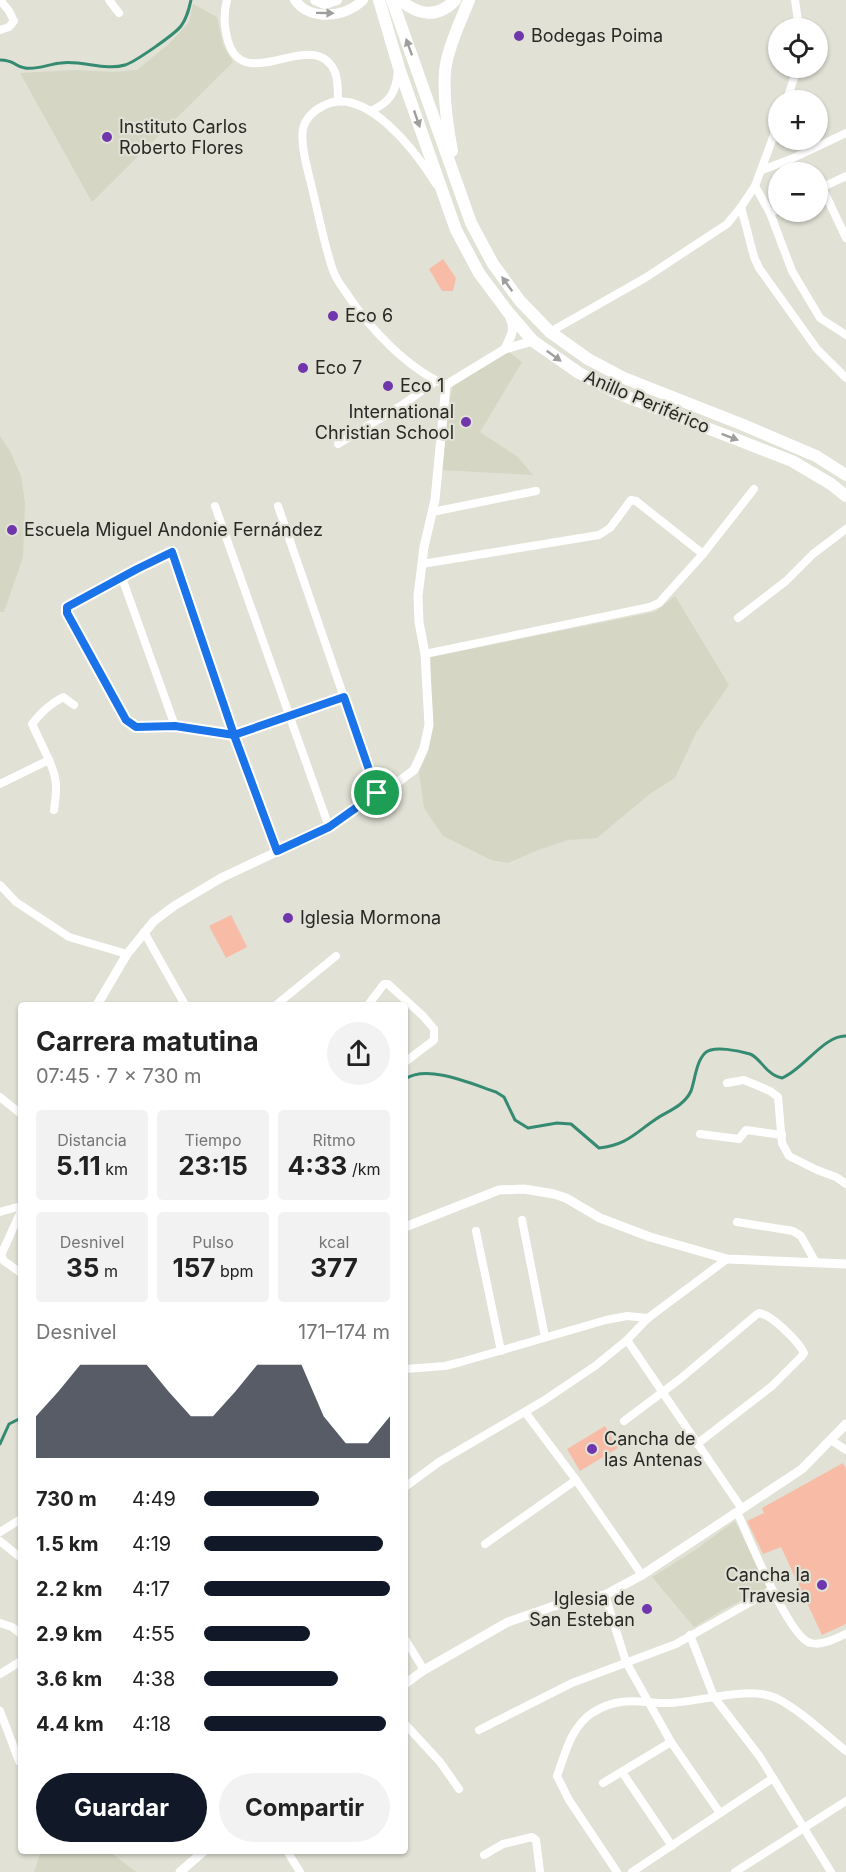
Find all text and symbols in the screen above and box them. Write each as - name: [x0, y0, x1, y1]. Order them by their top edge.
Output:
- one-way arrow: [316, 9, 335, 18]
- map controls: [768, 18, 828, 222]
- button: locate: [768, 18, 828, 78]
- place label: Bodegas Poima: [531, 25, 663, 46]
- marker: Bodegas Poima: [512, 29, 526, 43]
- one-way arrow: [403, 38, 413, 56]
- button: +: [768, 90, 828, 150]
- one-way arrow: [412, 110, 422, 128]
- place label: Instituto Carlos Roberto Flores: [119, 116, 247, 158]
- marker: Instituto Carlos Roberto Flores: [100, 130, 114, 144]
- button: −: [768, 162, 828, 222]
- one-way arrow: [502, 276, 514, 291]
- place label: Eco 6: [345, 305, 393, 326]
- marker: Eco 6: [326, 309, 340, 323]
- one-way arrow: [545, 350, 561, 362]
- place label: Eco 7: [315, 357, 362, 378]
- marker: Eco 7: [296, 361, 310, 375]
- street label: Anillo Periférico: [581, 366, 713, 437]
- place label: Eco 1: [400, 375, 444, 396]
- marker: Eco 1: [381, 379, 395, 393]
- place label: International Christian School: [315, 401, 454, 443]
- marker: International Christian School: [459, 415, 473, 429]
- one-way arrow: [722, 432, 740, 442]
- place label: Escuela Miguel Andonie Fernández: [24, 519, 323, 540]
- marker: Escuela Miguel Andonie Fernández: [5, 523, 19, 537]
- pin: [351, 767, 402, 818]
- icon: arrive: [360, 776, 393, 809]
- place label: Iglesia Mormona: [300, 907, 441, 928]
- marker: Iglesia Mormona: [281, 911, 295, 925]
- button: share: [327, 1022, 390, 1085]
- text: Carrera matutina: [36, 1025, 259, 1058]
- text: 07:45 · 7 × 730 m: [36, 1064, 202, 1088]
- text: Distancia: [57, 1130, 127, 1150]
- text: Tiempo: [185, 1130, 241, 1150]
- text: Ritmo: [312, 1130, 356, 1150]
- text: 5.11: [56, 1150, 101, 1181]
- text: 23:15: [178, 1150, 248, 1181]
- text: 4:33: [288, 1150, 347, 1181]
- text: km: [101, 1159, 128, 1179]
- text: /km: [347, 1159, 380, 1179]
- text: Desnivel: [60, 1232, 124, 1252]
- text: Pulso: [192, 1232, 234, 1252]
- text: kcal: [319, 1232, 349, 1252]
- text: 35: [66, 1252, 99, 1283]
- text: 157: [172, 1252, 215, 1283]
- text: 377: [310, 1252, 358, 1283]
- text: m: [99, 1261, 118, 1281]
- text: bpm: [215, 1261, 254, 1281]
- text: Desnivel: [36, 1320, 117, 1344]
- text: 171–174 m: [298, 1320, 390, 1344]
- place label: Cancha de las Antenas: [604, 1428, 703, 1470]
- marker: Cancha de las Antenas: [585, 1442, 599, 1456]
- text: 730 m: [36, 1487, 97, 1511]
- text: 4:49: [132, 1487, 176, 1511]
- text: 1.5 km: [36, 1532, 99, 1556]
- text: 4:19: [132, 1532, 171, 1556]
- place label: Cancha la Travesia: [726, 1564, 810, 1606]
- text: 2.2 km: [36, 1577, 102, 1601]
- text: 4:17: [132, 1577, 170, 1601]
- marker: Cancha la Travesia: [815, 1578, 829, 1592]
- place label: Iglesia de San Esteban: [529, 1588, 635, 1630]
- marker: Iglesia de San Esteban: [640, 1602, 654, 1616]
- text: 2.9 km: [36, 1622, 103, 1646]
- text: 4:55: [132, 1622, 175, 1646]
- text: 3.6 km: [36, 1667, 102, 1691]
- text: 4:38: [132, 1667, 175, 1691]
- text: 4.4 km: [36, 1712, 104, 1736]
- text: 4:18: [132, 1712, 171, 1736]
- button: Guardar: [36, 1773, 207, 1842]
- button: Compartir: [219, 1773, 390, 1842]

